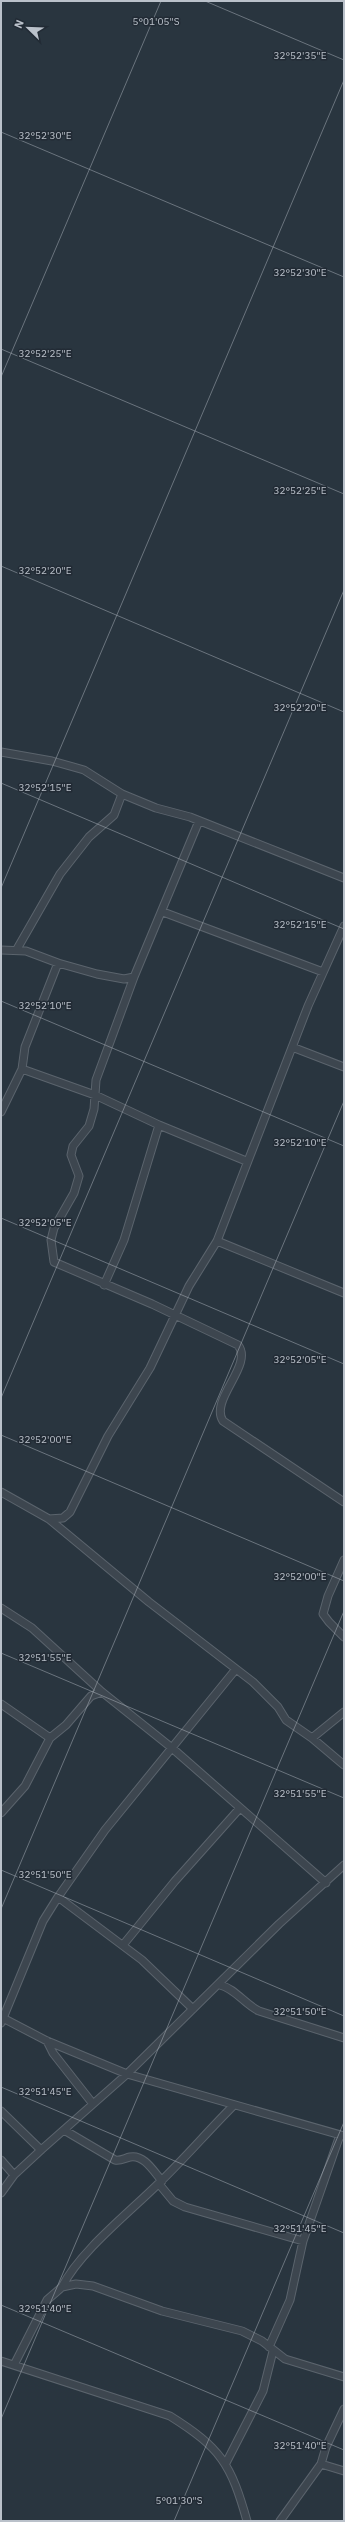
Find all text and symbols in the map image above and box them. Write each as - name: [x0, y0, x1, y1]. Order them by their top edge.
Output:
- north arrow: [8, 8, 48, 48]
- text: 5°01'05"S: [132, 15, 180, 28]
- text: N: [11, 18, 27, 30]
- text: 32°52'35"E: [273, 49, 327, 62]
- text: 32°52'30"E: [18, 129, 72, 142]
- text: 32°52'30"E: [273, 266, 327, 279]
- text: 32°52'25"E: [18, 347, 72, 360]
- text: 32°52'25"E: [273, 484, 327, 497]
- text: 32°52'20"E: [18, 564, 72, 577]
- text: 32°52'20"E: [273, 701, 327, 714]
- text: 32°52'15"E: [18, 781, 72, 794]
- text: 32°52'15"E: [273, 918, 327, 931]
- text: 32°52'10"E: [18, 999, 72, 1012]
- text: 32°52'10"E: [273, 1136, 327, 1149]
- text: 32°52'05"E: [18, 1216, 72, 1229]
- text: 32°52'05"E: [273, 1353, 327, 1366]
- text: 32°52'00"E: [18, 1433, 72, 1446]
- text: 32°52'00"E: [273, 1570, 327, 1583]
- text: 32°51'55"E: [18, 1651, 72, 1664]
- text: 32°51'55"E: [273, 1787, 327, 1800]
- text: 32°51'50"E: [18, 1868, 72, 1881]
- text: 32°51'50"E: [273, 2005, 327, 2018]
- text: 32°51'45"E: [18, 2085, 72, 2098]
- text: 32°51'45"E: [273, 2222, 327, 2235]
- text: 32°51'40"E: [18, 2302, 72, 2315]
- text: 32°51'40"E: [273, 2439, 327, 2452]
- text: 5°01'30"S: [155, 2494, 203, 2507]

